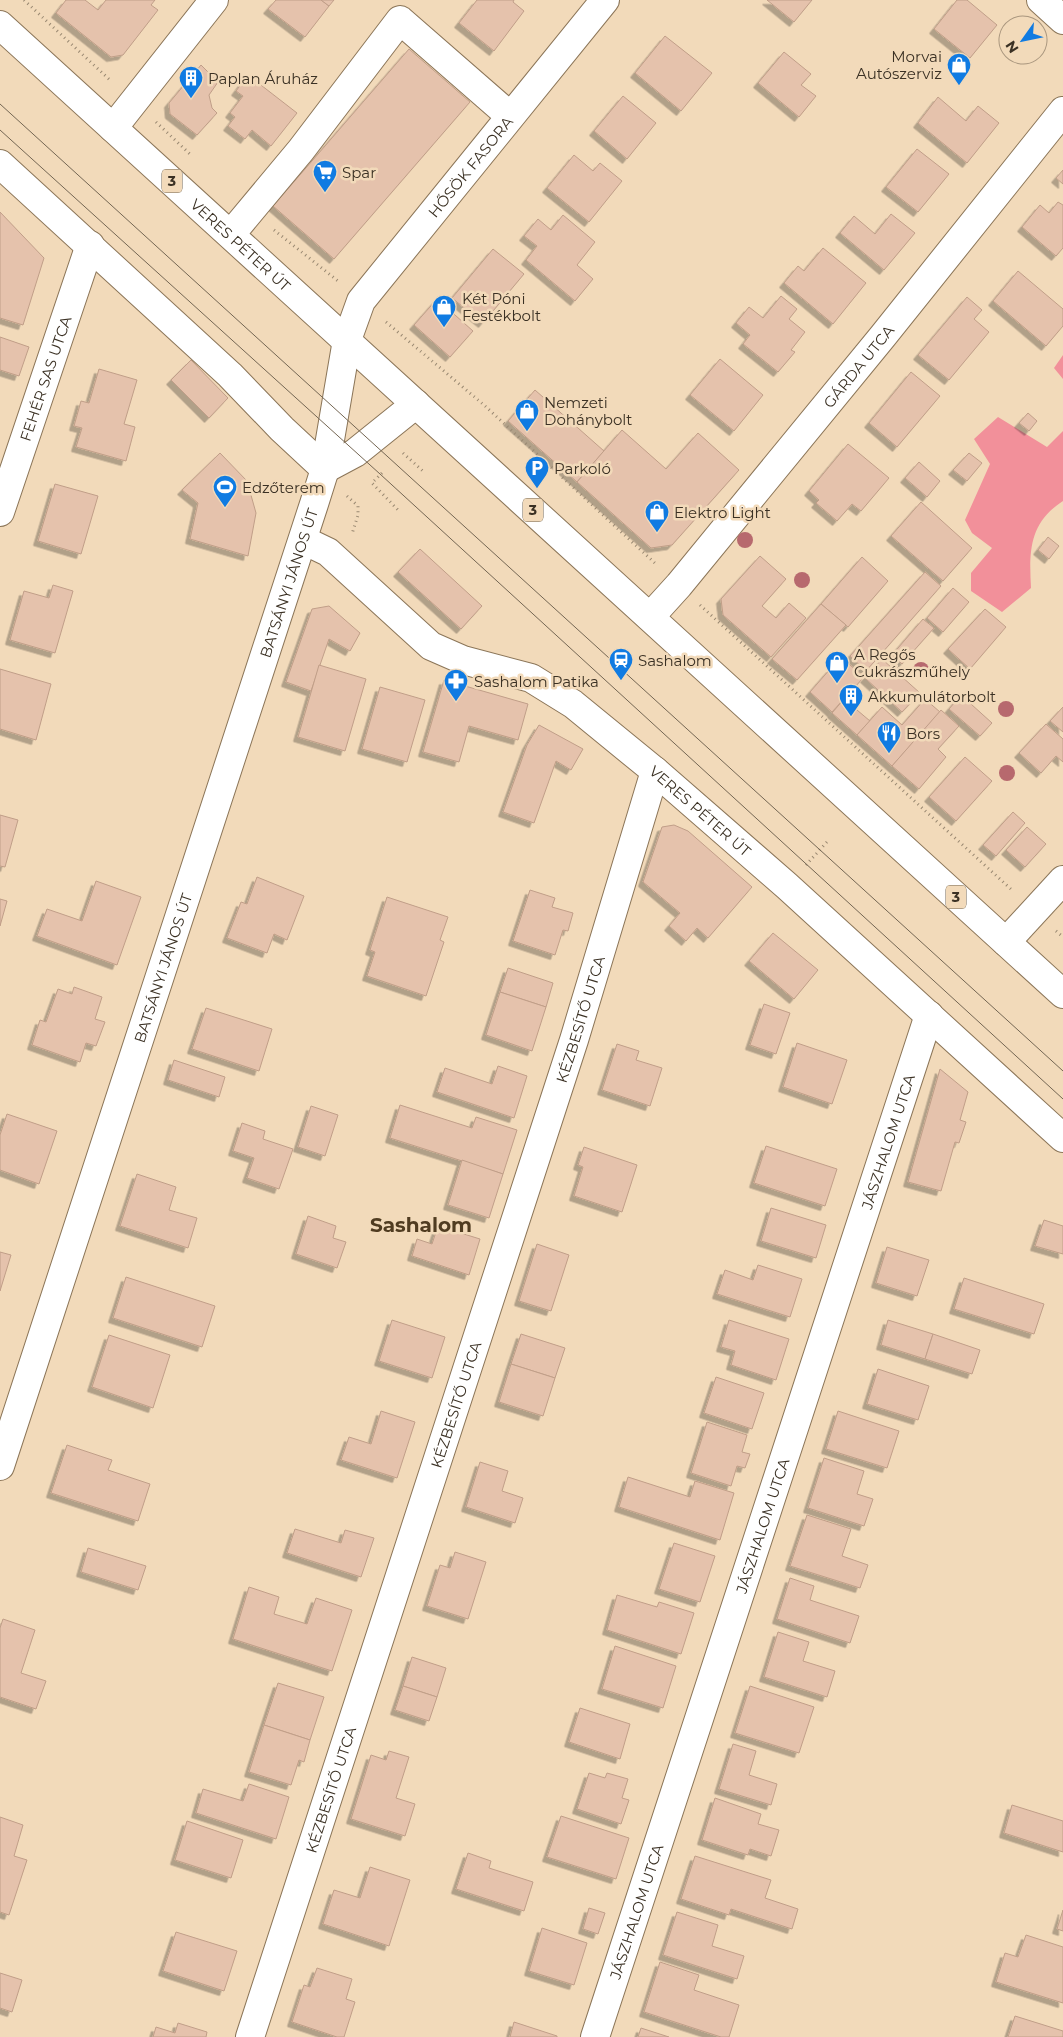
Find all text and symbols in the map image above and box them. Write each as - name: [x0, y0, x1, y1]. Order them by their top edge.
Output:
- north arrow: [998, 15, 1048, 65]
- text: N: [1001, 37, 1023, 57]
- place label: Morvai Autószerviz: [856, 47, 942, 83]
- shop icon: Morvai Autószerviz: [946, 52, 972, 86]
- building icon: Paplan Áruház: [178, 65, 204, 99]
- place label: Paplan Áruház: [208, 69, 318, 88]
- street label: HŐSÖK FASORA: [423, 112, 517, 221]
- supermarket icon: Spar: [312, 159, 338, 193]
- place label: Spar: [342, 163, 376, 182]
- road number: 3: [162, 170, 182, 192]
- street label: VERES PÉTER ÚT: [187, 194, 295, 295]
- place label: Két Póni Festékbolt: [462, 289, 541, 325]
- shop icon: Két Póni Festékbolt: [431, 294, 457, 328]
- street label: FEHÉR SAS UTCA: [15, 313, 75, 444]
- street label: GÁRDA UTCA: [819, 321, 898, 412]
- place label: Nemzeti Dohánybolt: [544, 393, 632, 429]
- shop icon: Nemzeti Dohánybolt: [514, 398, 540, 432]
- parking icon: Parkoló: [524, 455, 550, 489]
- place label: Parkoló: [554, 459, 611, 478]
- sports icon: Edzőterem: [212, 474, 238, 508]
- place label: Edzőterem: [242, 478, 325, 497]
- road number: 3: [523, 498, 543, 522]
- shop icon: Elektro Light: [644, 499, 670, 533]
- place label: Elektro Light: [674, 503, 771, 522]
- street label: BATSÁNYI JÁNOS ÚT: [255, 505, 322, 660]
- place label: A Regős Cukrászműhely: [854, 645, 971, 681]
- station icon: Sashalom: [608, 647, 634, 681]
- shop icon: A Regős Cukrászműhely: [824, 650, 850, 684]
- place label: Sashalom: [638, 651, 712, 670]
- pharmacy icon: Sashalom Patika: [443, 668, 469, 702]
- place label: Sashalom Patika: [474, 672, 599, 691]
- building icon: Akkumulátorbolt: [838, 683, 864, 717]
- place label: Akkumulátorbolt: [868, 687, 996, 706]
- restaurant icon: Bors: [876, 720, 902, 754]
- place label: Bors: [906, 724, 940, 743]
- street label: VERES PÉTER ÚT: [646, 761, 756, 860]
- road number: 3: [946, 886, 966, 909]
- street label: BATSÁNYI JÁNOS ÚT: [129, 890, 196, 1045]
- street label: KÉZBESÍTŐ UTCA: [551, 953, 608, 1085]
- street label: JÁSZHALOM UTCA: [856, 1071, 919, 1212]
- district label: Sashalom: [370, 1213, 472, 1237]
- street label: KÉZBESÍTŐ UTCA: [426, 1339, 485, 1470]
- street label: JÁSZHALOM UTCA: [731, 1456, 793, 1596]
- street label: KÉZBESÍTŐ UTCA: [301, 1724, 360, 1855]
- street label: JÁSZHALOM UTCA: [605, 1841, 667, 1982]

